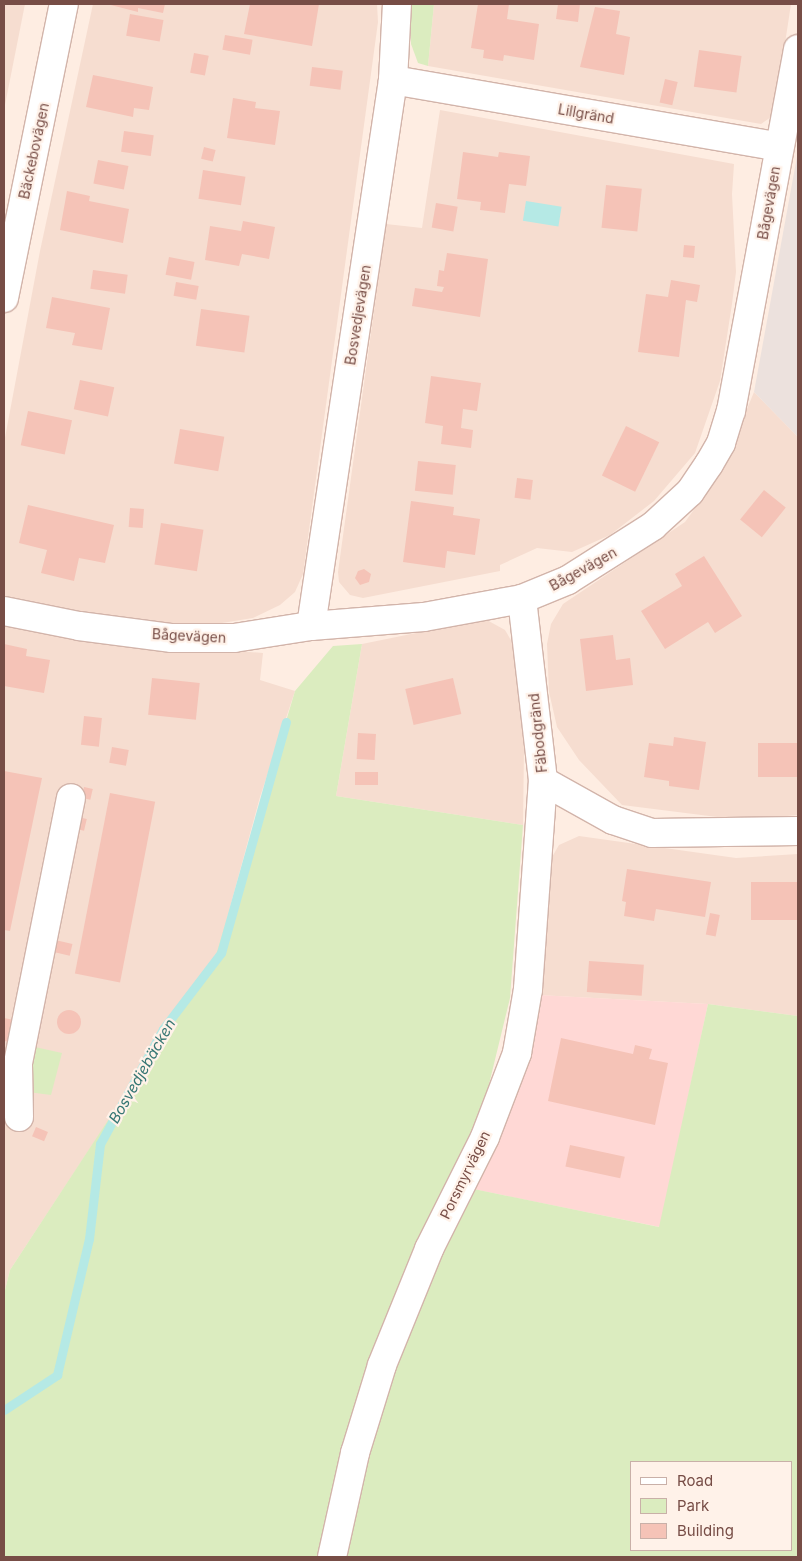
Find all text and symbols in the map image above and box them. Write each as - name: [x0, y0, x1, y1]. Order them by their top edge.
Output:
- street label: Bäckebovägen: [16, 101, 52, 201]
- street label: Lillgränd: [557, 101, 615, 127]
- street label: Bågevägen: [754, 165, 784, 241]
- street label: Bosvedjevägen: [342, 264, 374, 366]
- street label: Bågevägen: [546, 544, 620, 594]
- street label: Bågevägen: [152, 626, 226, 646]
- street label: Fäbodgränd: [525, 692, 551, 774]
- water label: Bosvedjebäcken: [105, 1016, 179, 1126]
- street label: Porsmyrvägen: [436, 1128, 494, 1222]
- legend: [630, 1461, 792, 1551]
- text: Road: [677, 1471, 713, 1490]
- text: Park: [677, 1496, 709, 1515]
- text: Building: [677, 1521, 734, 1540]

